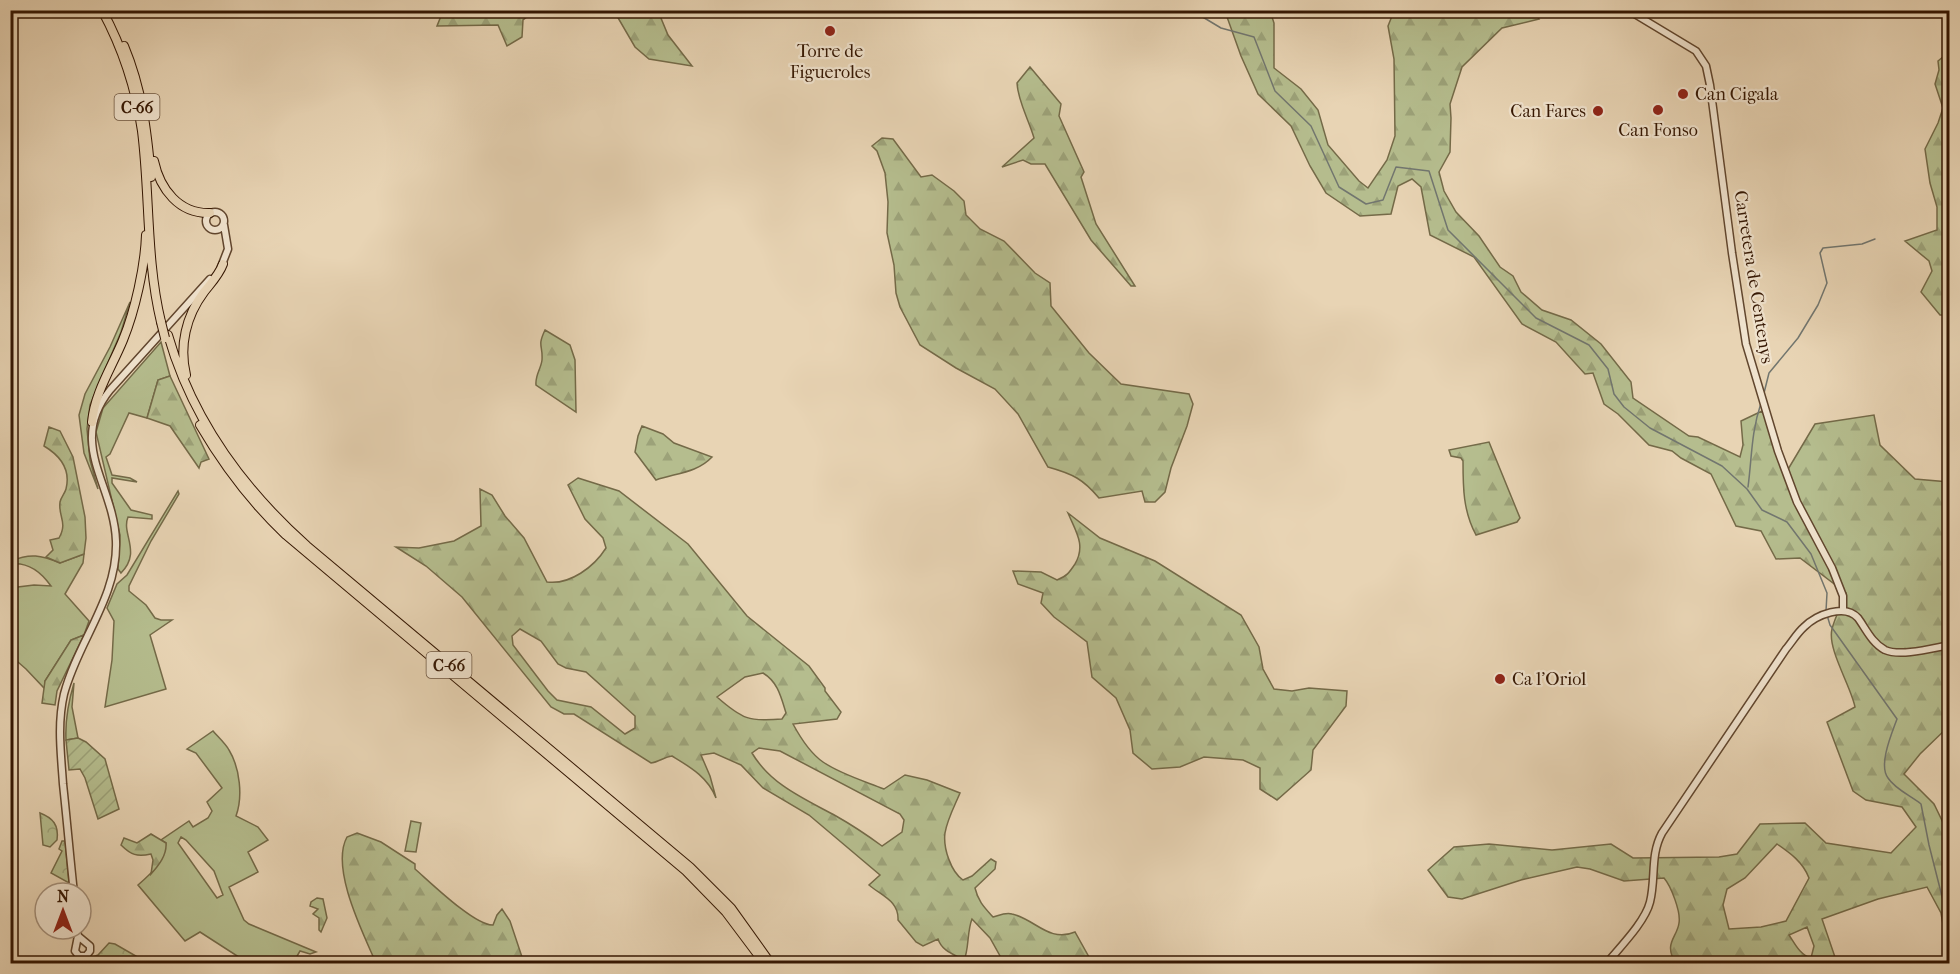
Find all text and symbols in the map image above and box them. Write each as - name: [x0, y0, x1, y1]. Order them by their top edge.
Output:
- marker: Torre de Figueroles: [823, 24, 837, 38]
- place label: Torre de Figueroles: [790, 41, 871, 83]
- place label: Can Cigala: [1695, 84, 1779, 105]
- marker: Can Cigala: [1676, 87, 1690, 101]
- road number: C-66: [114, 94, 160, 120]
- place label: Can Fares: [1510, 101, 1586, 122]
- marker: Can Fonso: [1651, 103, 1665, 117]
- marker: Can Fares: [1591, 104, 1605, 118]
- place label: Can Fonso: [1618, 120, 1698, 141]
- street label: Carretera de Centenys: [1729, 189, 1778, 365]
- road number: C-66: [426, 652, 472, 678]
- place label: Ca l'Oriol: [1512, 669, 1586, 690]
- marker: Ca l'Oriol: [1493, 672, 1507, 686]
- north arrow: [33, 881, 93, 941]
- text: N: [57, 887, 70, 906]

